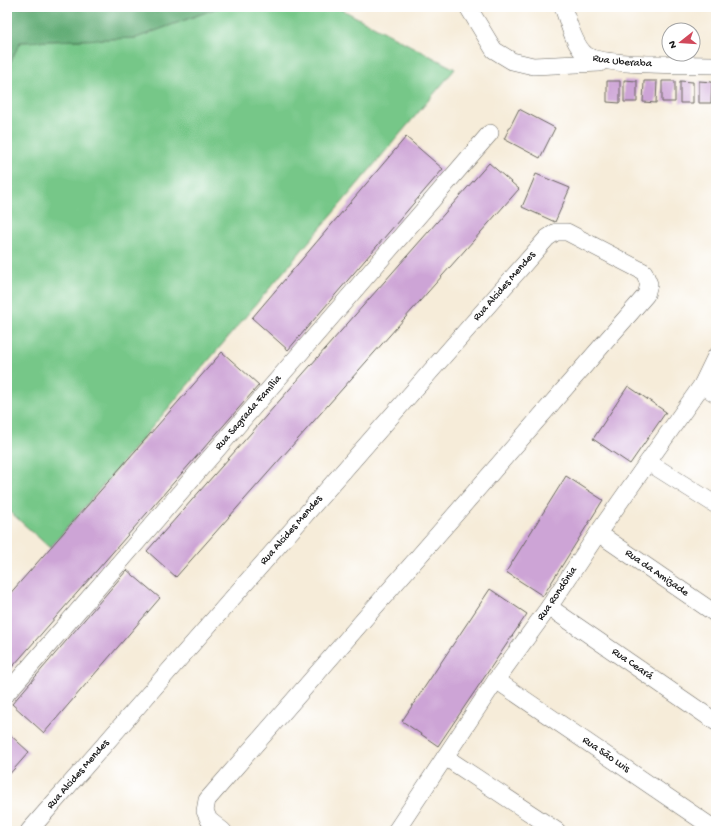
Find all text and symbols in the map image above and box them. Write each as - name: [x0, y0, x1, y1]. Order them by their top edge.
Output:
- north arrow: [661, 22, 701, 62]
- text: N: [667, 39, 680, 50]
- street label: Rua Uberaba: [591, 52, 653, 70]
- street label: Rua Alcides Mendes: [471, 249, 539, 324]
- street label: Rua Sagrada Família: [213, 372, 285, 453]
- street label: Rua Alcides Mendes: [258, 493, 326, 568]
- street label: Rua da Amizade: [622, 547, 691, 599]
- street label: Rua Rondônia: [535, 564, 580, 623]
- street label: Rua Ceará: [609, 646, 656, 683]
- street label: Rua São Luis: [580, 735, 633, 776]
- street label: Rua Alcides Mendes: [45, 737, 113, 812]

